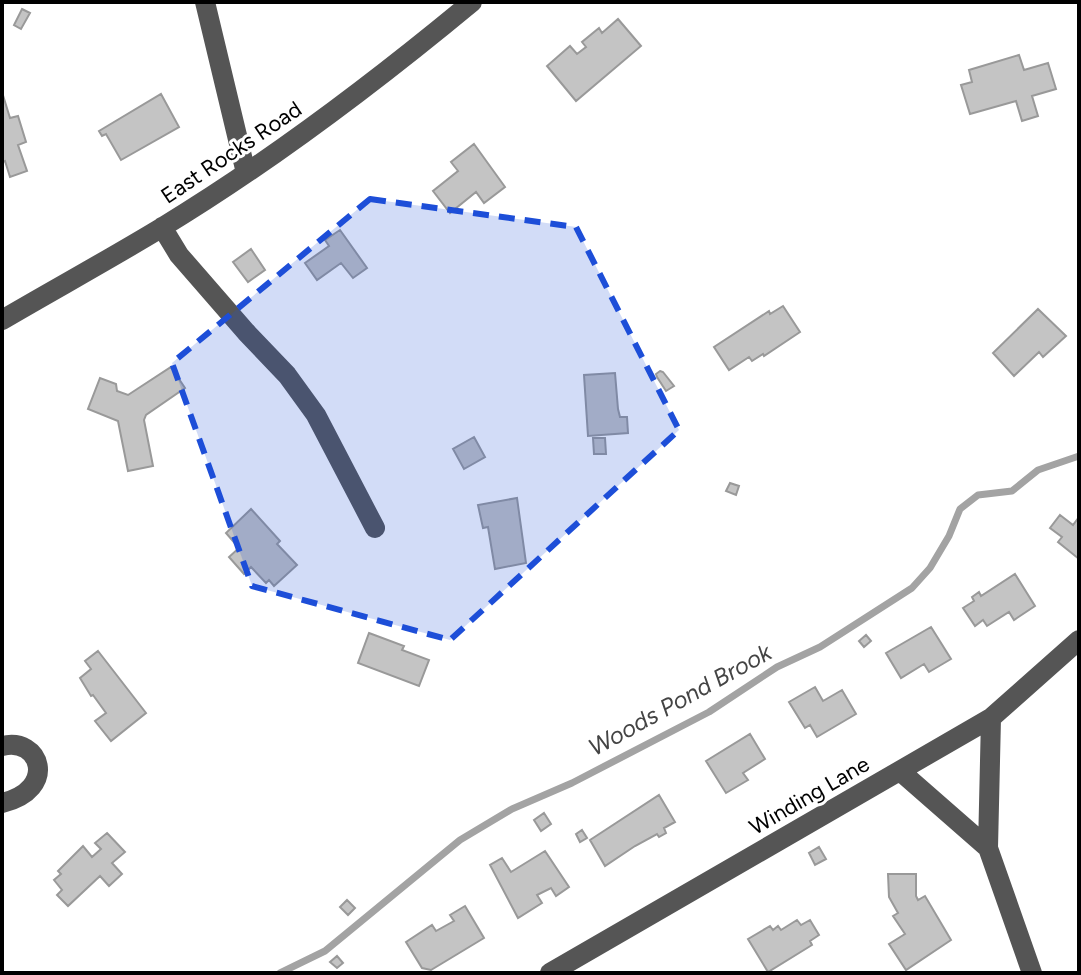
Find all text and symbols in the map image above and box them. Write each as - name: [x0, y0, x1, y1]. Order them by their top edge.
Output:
- street label: East Rocks Road: [156, 95, 307, 209]
- water label: Woods Pond Brook: [583, 637, 777, 762]
- street label: Winding Lane: [744, 750, 874, 841]

